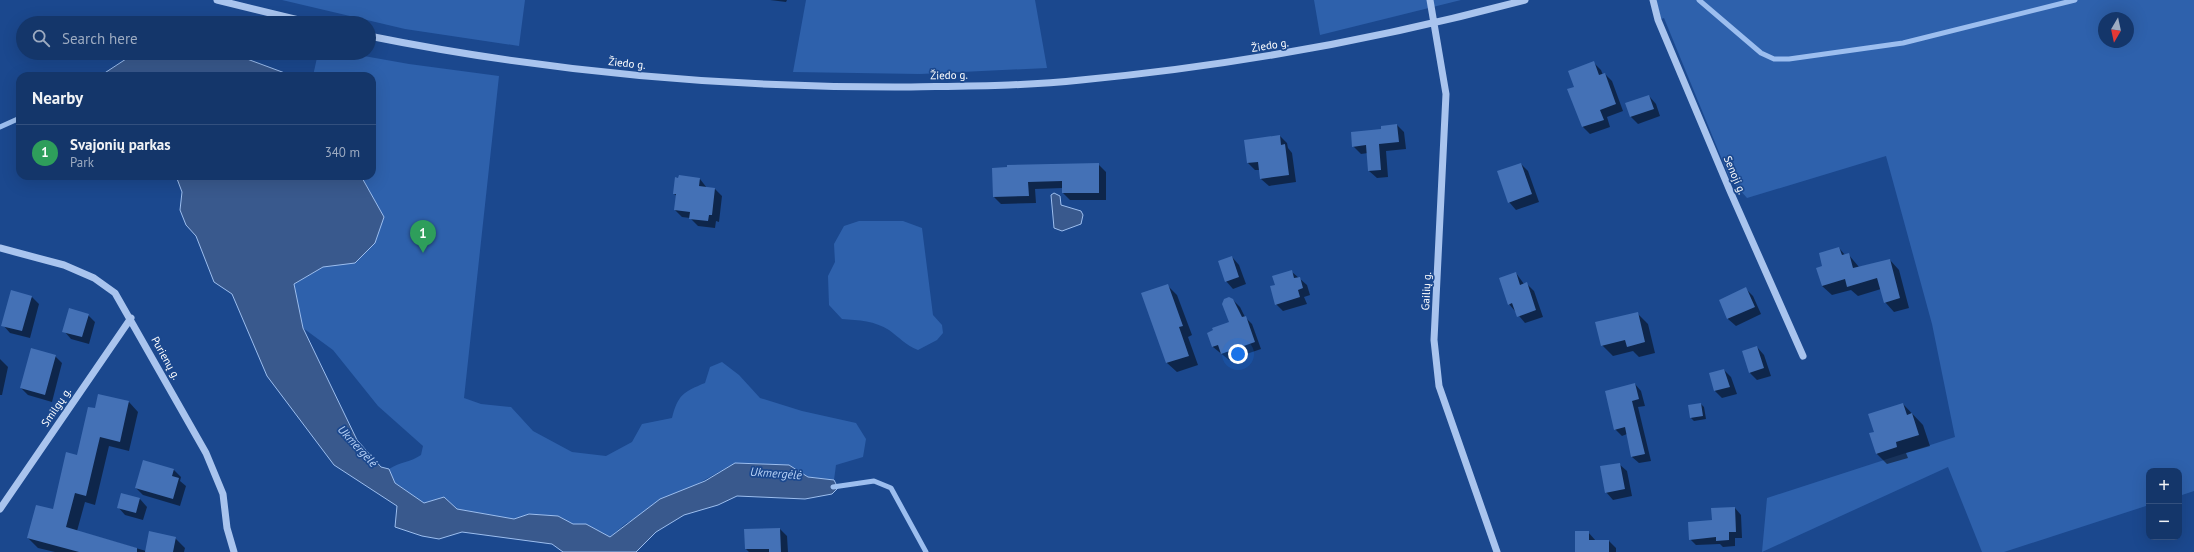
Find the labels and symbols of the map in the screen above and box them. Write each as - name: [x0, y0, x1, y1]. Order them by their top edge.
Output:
- north arrow: [2098, 12, 2134, 48]
- street label: Žiedo g.: [1250, 35, 1290, 55]
- street label: Žiedo g.: [608, 54, 646, 72]
- street label: Žiedo g.: [930, 68, 968, 82]
- street label: Senoji g.: [1721, 154, 1749, 196]
- pin: 1: [410, 220, 436, 253]
- street label: Gailių g.: [1418, 271, 1434, 311]
- street label: Purienų g.: [148, 334, 184, 382]
- your location: [1228, 344, 1248, 364]
- street label: Smilgų g.: [38, 385, 74, 429]
- water label: Ukmergėlė: [335, 422, 381, 470]
- water label: Ukmergėlė: [750, 464, 803, 482]

